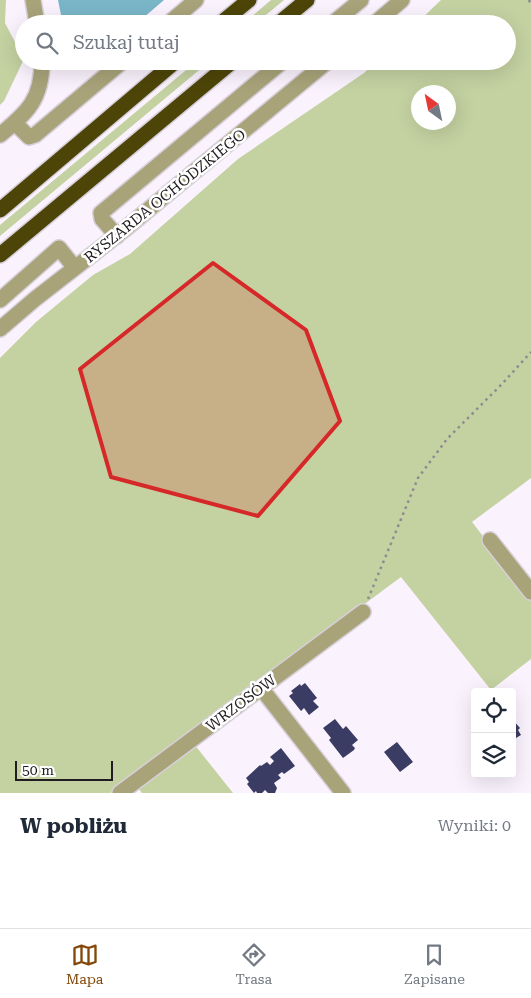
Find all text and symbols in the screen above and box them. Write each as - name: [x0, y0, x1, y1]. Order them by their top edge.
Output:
- search box: [15, 15, 516, 70]
- icon: search: [33, 29, 61, 57]
- text: Szukaj tutaj: [73, 31, 180, 54]
- north arrow: [411, 85, 456, 130]
- street label: RYSZARDA OCHÓDZKIEGO: [80, 125, 249, 267]
- street label: WRZOSÓW: [202, 670, 280, 735]
- map controls: [471, 688, 516, 778]
- button: locate: [471, 688, 516, 733]
- button: layers: [471, 733, 516, 778]
- scale bar: [15, 758, 112, 781]
- text: 50 m: [22, 762, 54, 778]
- text: W pobliżu: [20, 814, 127, 838]
- text: Wyniki: 0: [438, 816, 511, 835]
- tab: Mapa: [66, 941, 103, 987]
- tab: Trasa: [235, 941, 272, 987]
- tab: Zapisane: [404, 941, 465, 987]

